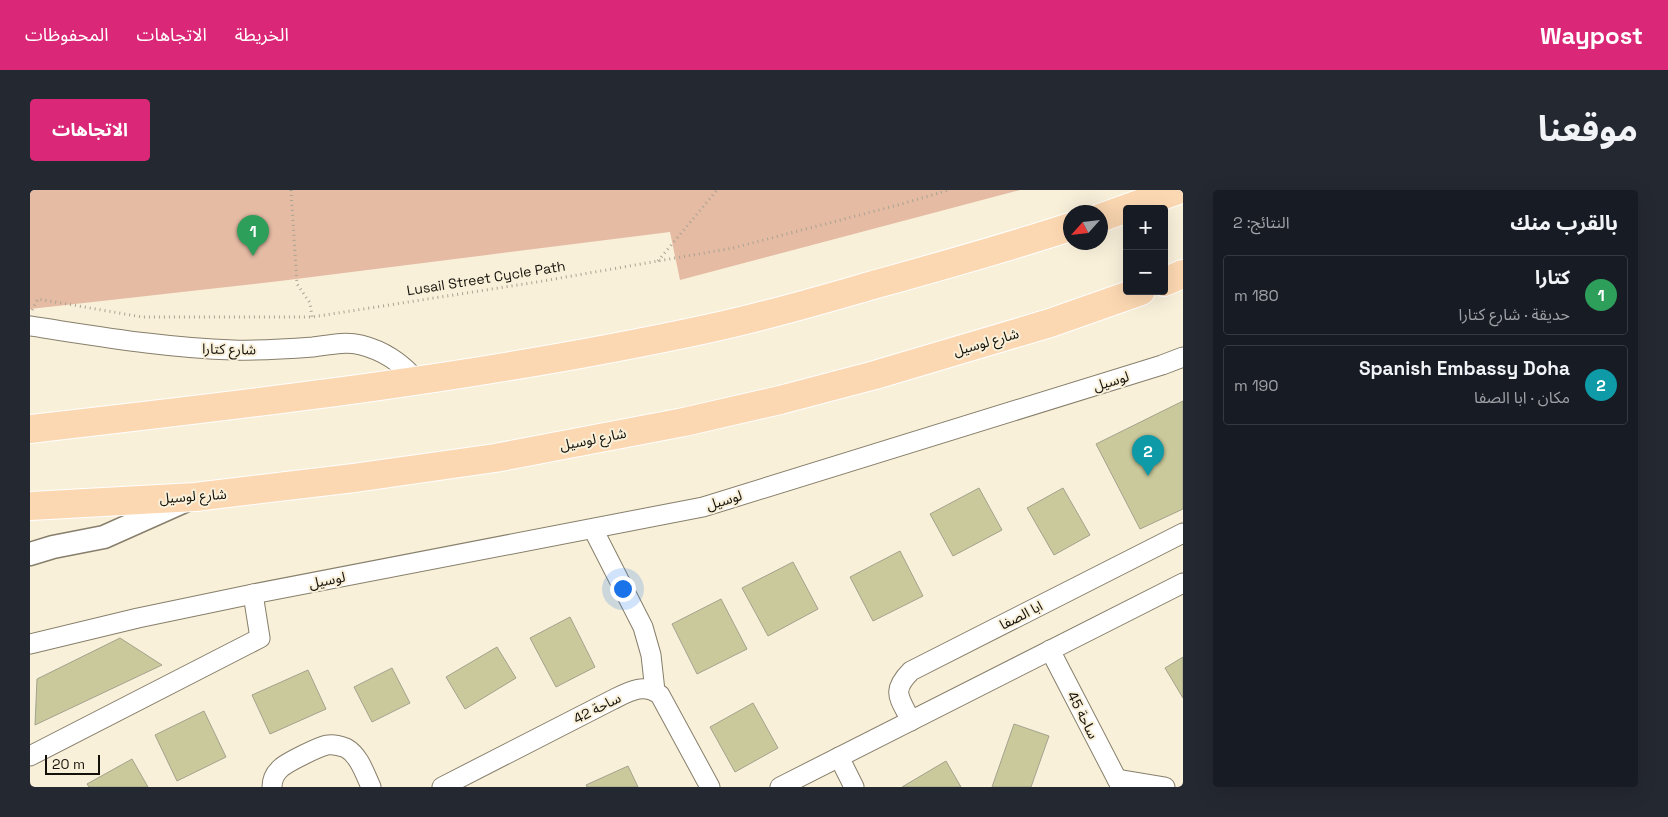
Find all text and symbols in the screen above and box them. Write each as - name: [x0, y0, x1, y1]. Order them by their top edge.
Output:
- text: Waypost: [1540, 20, 1643, 51]
- text: المحفوظات: [25, 23, 109, 46]
- text: الاتجاهات: [137, 23, 207, 46]
- text: الخريطة: [235, 23, 289, 46]
- button: الاتجاهات: [30, 99, 150, 161]
- text: موقعنا: [1538, 107, 1638, 151]
- north arrow: [1063, 205, 1108, 250]
- map controls: [1123, 205, 1168, 295]
- button: +: [1123, 205, 1168, 250]
- text: بالقرب منك: [1510, 209, 1618, 236]
- text: النتائج: 2: [1233, 212, 1290, 233]
- pin: 1: [237, 215, 269, 256]
- button: −: [1123, 250, 1168, 295]
- street label: Lusail Street Cycle Path: [405, 257, 567, 299]
- text: كتارا: [1535, 265, 1570, 290]
- text: 180 m: [1234, 285, 1279, 306]
- text: 1: [1597, 285, 1605, 306]
- text: حديقة · شارع كتارا: [1459, 304, 1570, 325]
- street label: شارع لوسيل: [951, 324, 1022, 362]
- street label: شارع كتارا: [202, 340, 256, 360]
- text: Spanish Embassy Doha: [1359, 356, 1570, 381]
- street label: لوسيل: [1091, 367, 1131, 395]
- text: 190 m: [1234, 375, 1279, 396]
- text: 2: [1596, 375, 1606, 396]
- text: مكان · ابا الصفا: [1474, 387, 1570, 408]
- street label: شارع لوسيل: [558, 424, 628, 456]
- pin: 2: [1132, 435, 1164, 476]
- street label: شارع لوسيل: [159, 485, 227, 509]
- street label: لوسيل: [704, 486, 744, 514]
- street label: لوسيل: [307, 568, 347, 592]
- your location: [610, 576, 636, 602]
- street label: ابا الصفا: [996, 597, 1046, 633]
- street label: ساحة 42: [570, 688, 624, 728]
- street label: ساحة 45: [1063, 688, 1103, 742]
- scale bar: [45, 752, 100, 775]
- text: 20 m: [52, 755, 85, 773]

